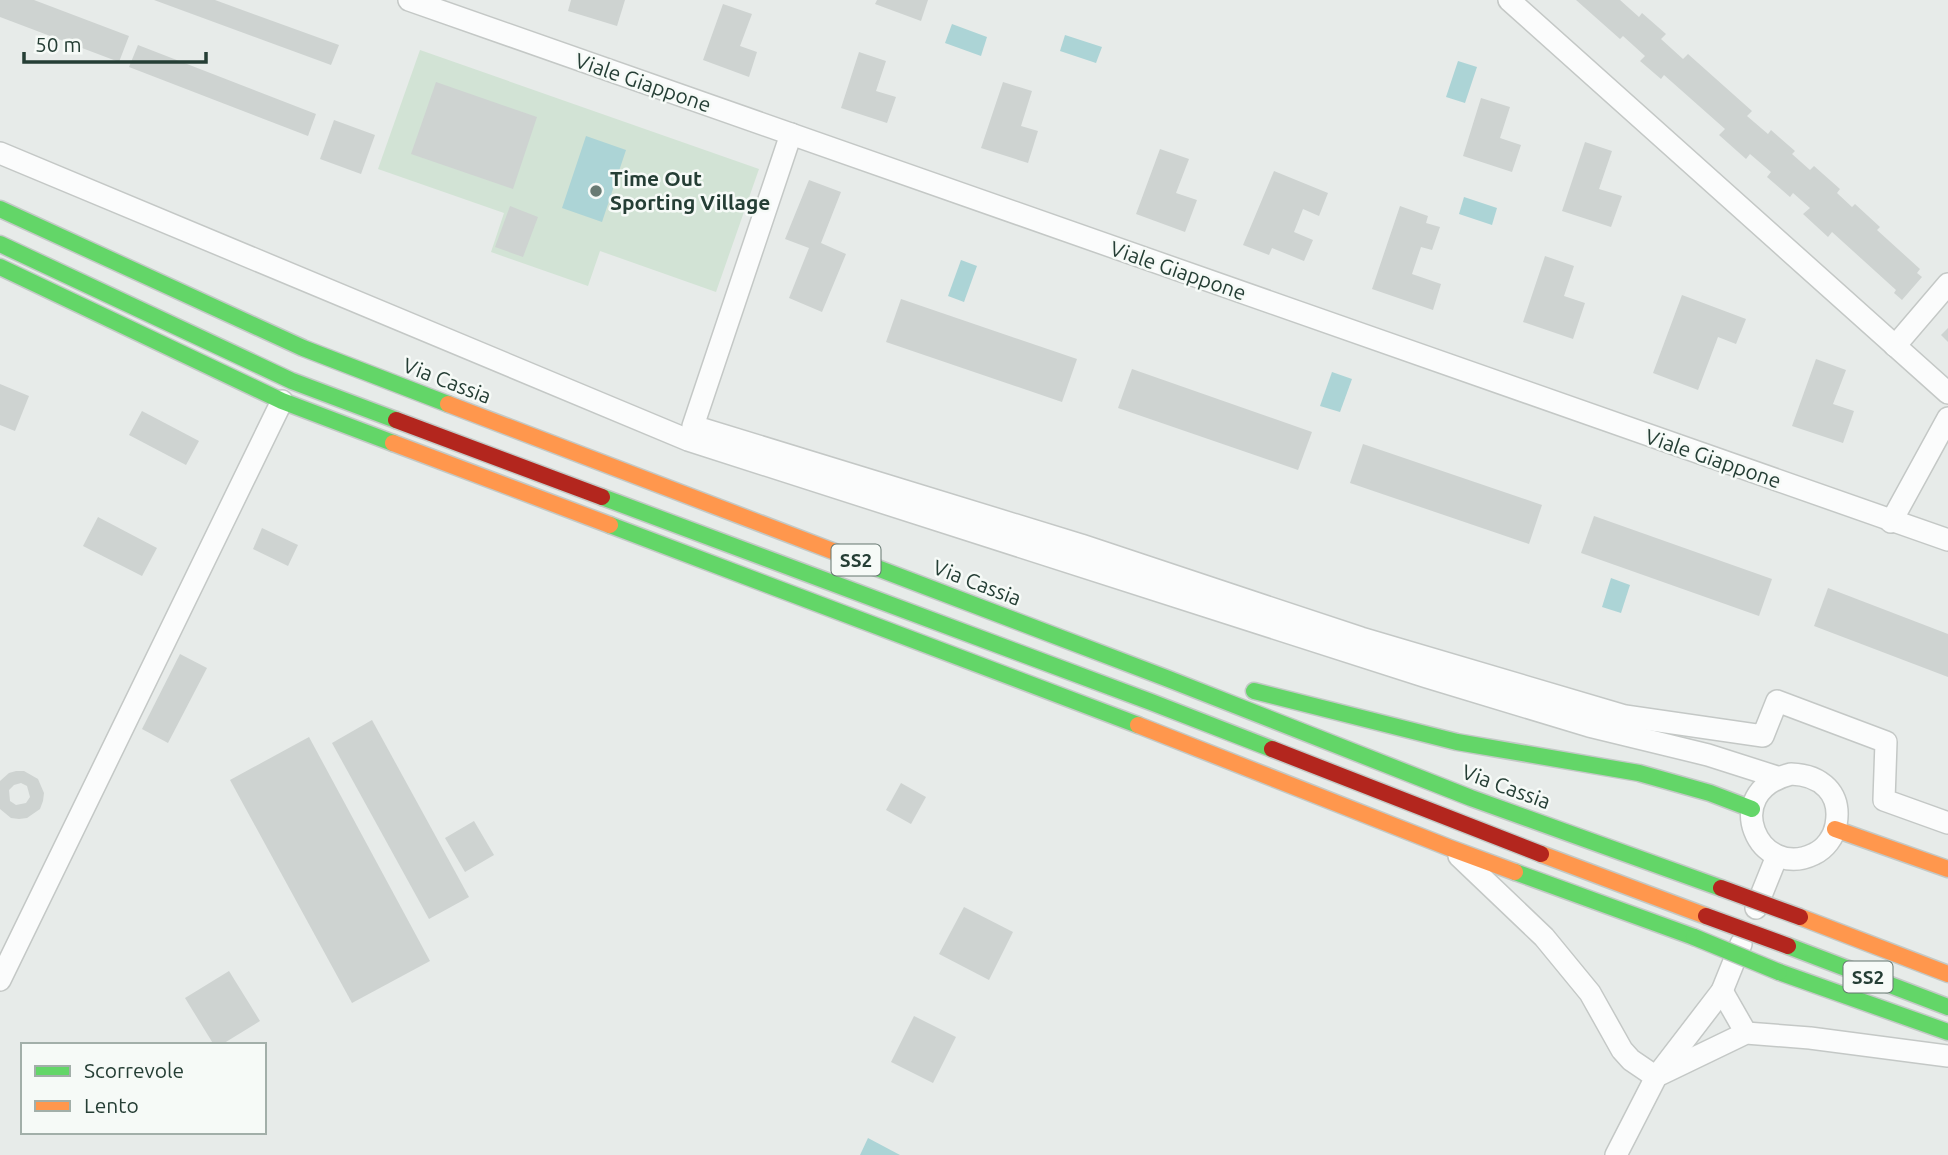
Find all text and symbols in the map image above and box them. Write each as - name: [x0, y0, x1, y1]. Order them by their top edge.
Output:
- scale bar: [24, 21, 206, 65]
- text: 50 m: [35, 32, 82, 56]
- street label: Viale Giappone: [572, 48, 714, 117]
- place label: Time Out Sporting Village: [610, 166, 770, 214]
- marker: Time Out Sporting Village: [588, 183, 604, 199]
- street label: Viale Giappone: [1107, 236, 1249, 305]
- street label: Via Cassia: [400, 352, 495, 408]
- street label: Viale Giappone: [1642, 424, 1784, 493]
- road number: SS2: [832, 544, 880, 576]
- street label: Via Cassia: [930, 554, 1025, 610]
- street label: Via Cassia: [1459, 759, 1554, 813]
- road number: SS2: [1843, 962, 1892, 993]
- legend: [21, 1043, 266, 1134]
- text: Scorrevole: [84, 1058, 184, 1082]
- text: Lento: [84, 1093, 139, 1117]

